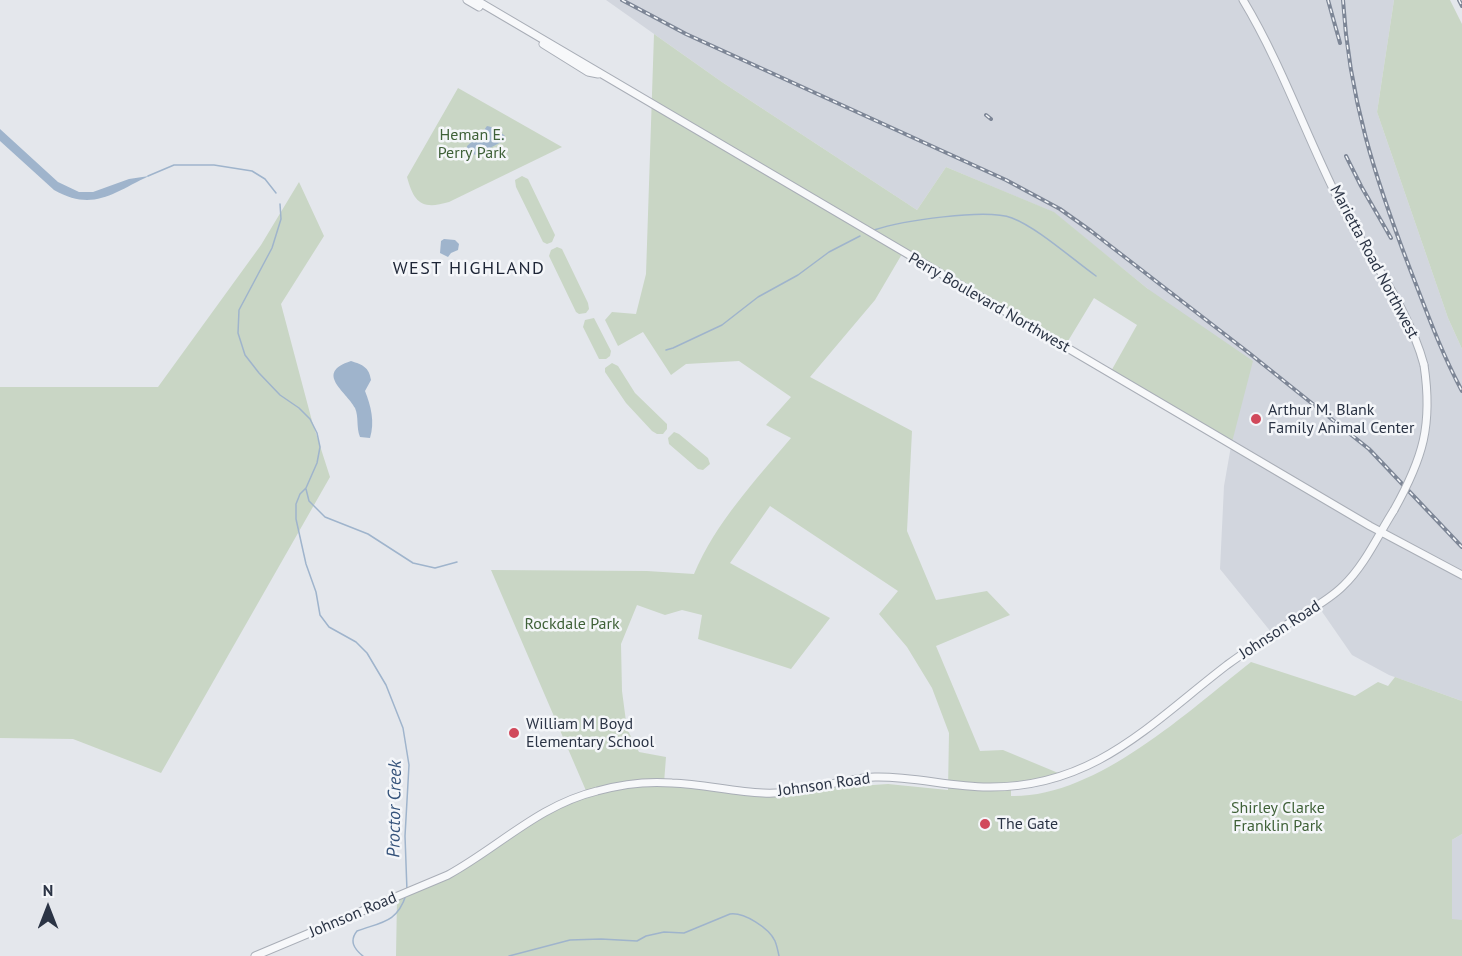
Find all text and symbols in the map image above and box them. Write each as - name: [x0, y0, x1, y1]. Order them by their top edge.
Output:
- park label: Heman E. Perry Park: [438, 125, 506, 163]
- street label: Marietta Road Northwest: [1325, 182, 1423, 342]
- street label: Perry Boulevard Northwest: [905, 249, 1073, 357]
- district label: WEST HIGHLAND: [393, 258, 545, 280]
- place label: Arthur M. Blank Family Animal Center: [1268, 400, 1414, 438]
- marker: Arthur M. Blank Family Animal Center: [1249, 412, 1263, 426]
- street label: Johnson Road: [1236, 597, 1324, 663]
- park label: Rockdale Park: [524, 614, 620, 634]
- place label: William M Boyd Elementary School: [526, 714, 654, 752]
- marker: William M Boyd Elementary School: [507, 726, 521, 740]
- water label: Proctor Creek: [383, 760, 407, 858]
- street label: Johnson Road: [777, 769, 871, 801]
- park label: Shirley Clarke Franklin Park: [1231, 798, 1325, 836]
- place label: The Gate: [997, 814, 1058, 834]
- marker: The Gate: [978, 817, 992, 831]
- north arrow: [18, 878, 78, 938]
- text: N: [43, 880, 53, 900]
- street label: Johnson Road: [306, 888, 400, 942]

